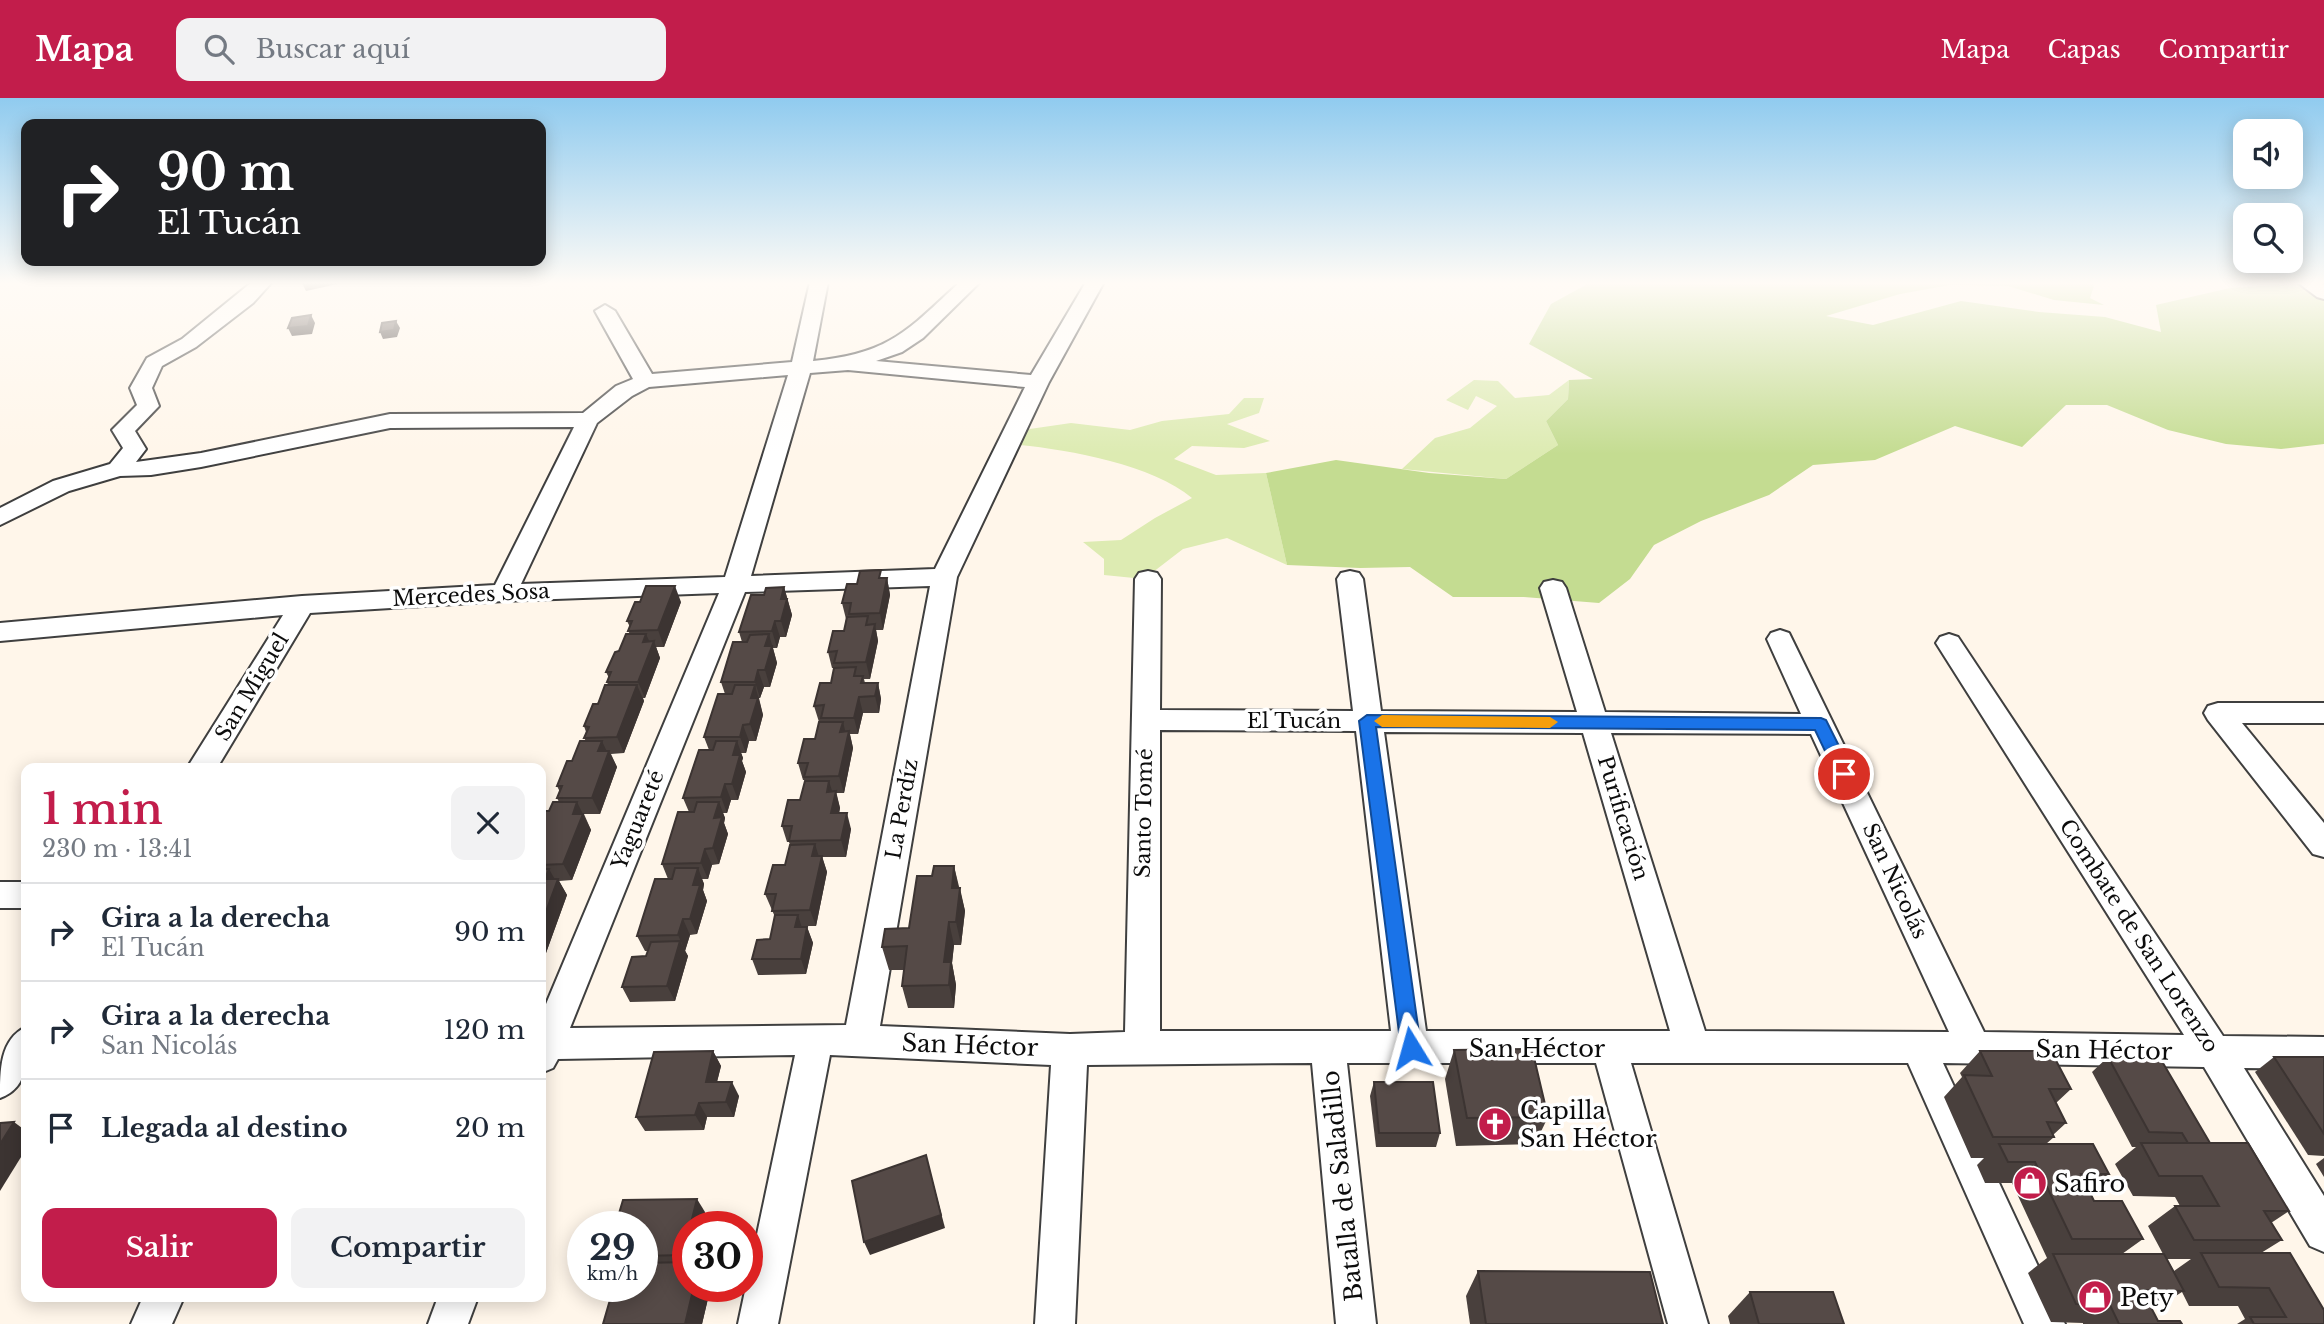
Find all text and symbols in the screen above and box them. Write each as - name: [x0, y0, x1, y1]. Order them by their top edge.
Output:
- search box: [176, 18, 666, 81]
- text: Mapa: [35, 29, 134, 70]
- icon: search: [200, 30, 238, 68]
- text: Buscar aquí: [256, 33, 410, 65]
- text: Mapa: [1940, 35, 2010, 64]
- text: Capas: [2048, 35, 2121, 64]
- text: Compartir: [2159, 35, 2289, 64]
- map controls: [2233, 119, 2303, 273]
- button: sound: [2233, 119, 2303, 189]
- text: 90 m: [157, 142, 294, 203]
- icon: right: [42, 147, 133, 238]
- text: El Tucán: [157, 203, 301, 243]
- button: search: [2233, 203, 2303, 273]
- street label: Mercedes Sosa: [392, 578, 551, 612]
- street label: San Miguel: [210, 628, 294, 746]
- street label: El Tucán: [1247, 708, 1341, 734]
- pin: [1814, 744, 1874, 804]
- street label: Santo Tomé: [1130, 748, 1158, 878]
- street label: Purificación: [1592, 753, 1654, 883]
- icon: arrive: [1825, 755, 1863, 793]
- street label: La Perdíz: [880, 757, 924, 861]
- street label: Yaguareté: [606, 766, 670, 875]
- text: 1 min: [42, 783, 163, 835]
- button: close: [451, 786, 525, 860]
- street label: Combate de San Lorenzo: [2054, 814, 2224, 1058]
- street label: San Nicolás: [1857, 819, 1933, 943]
- text: 230 m · 13:41: [42, 835, 193, 863]
- text: Gira a la derecha: [101, 902, 330, 934]
- icon: right: [42, 913, 80, 951]
- text: 90 m: [454, 916, 525, 948]
- text: El Tucán: [101, 934, 205, 962]
- text: Gira a la derecha: [101, 1000, 330, 1032]
- icon: right: [42, 1011, 80, 1049]
- position arrow: [1374, 1011, 1448, 1085]
- text: 120 m: [443, 1014, 525, 1046]
- street label: San Héctor: [901, 1028, 1039, 1062]
- text: San Nicolás: [101, 1032, 237, 1060]
- street label: San Héctor: [1469, 1034, 1606, 1063]
- street label: San Héctor: [2035, 1034, 2173, 1066]
- street label: Batalla de Saladillo: [1315, 1069, 1369, 1303]
- place label: Capilla San Héctor: [1520, 1096, 1657, 1153]
- church icon: Capilla San Héctor: [1476, 1105, 1514, 1143]
- icon: arrive: [42, 1109, 80, 1147]
- text: Llegada al destino: [101, 1112, 348, 1144]
- text: 20 m: [455, 1112, 525, 1144]
- shop icon: Safiro: [2011, 1164, 2049, 1202]
- place label: Safiro: [2054, 1169, 2125, 1198]
- button: Salir: [42, 1208, 277, 1288]
- button: Compartir: [291, 1208, 525, 1288]
- speed limit sign: 30: [672, 1211, 763, 1302]
- text: 29: [589, 1226, 636, 1269]
- text: km/h: [587, 1263, 638, 1285]
- shop icon: Pety: [2076, 1278, 2114, 1316]
- place label: Pety: [2120, 1283, 2175, 1312]

